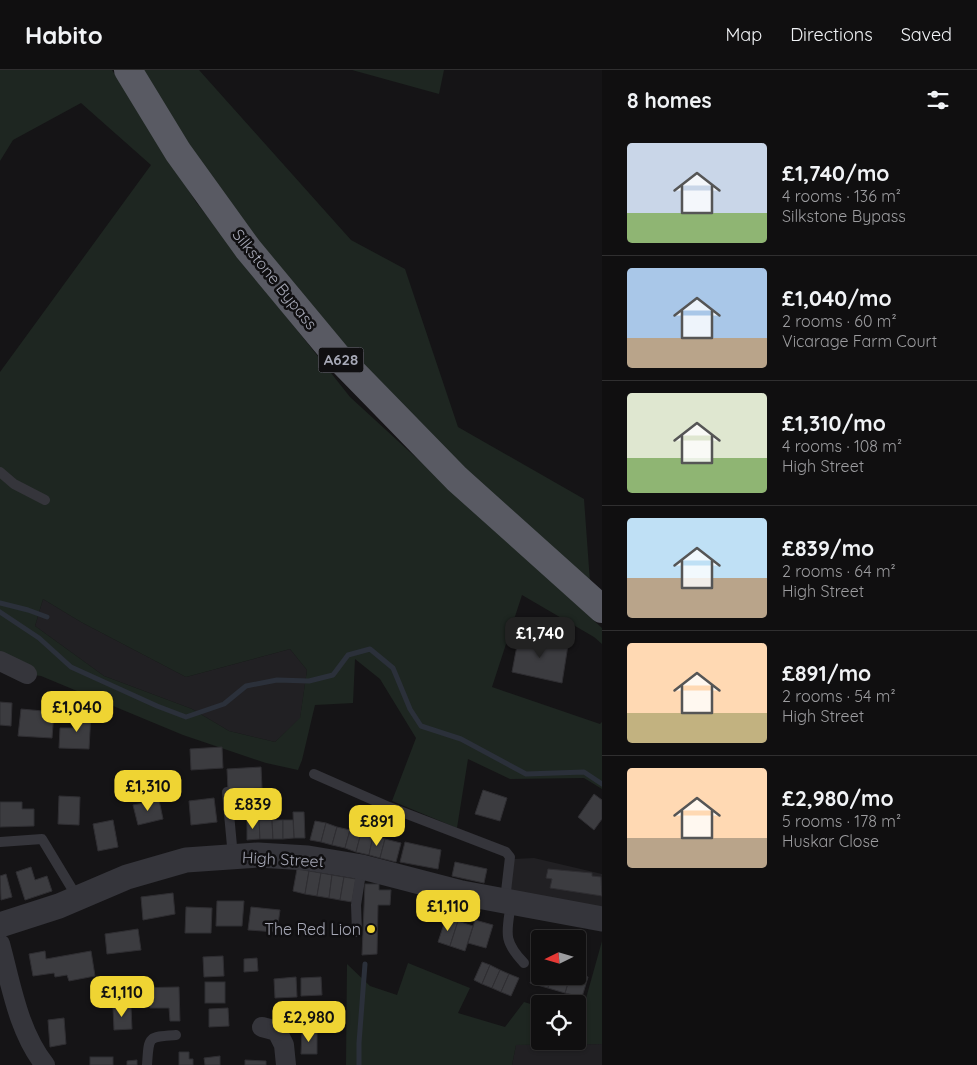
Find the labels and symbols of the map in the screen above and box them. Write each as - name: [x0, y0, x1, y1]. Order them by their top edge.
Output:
- street label: Silkstone Bypass: [228, 225, 322, 333]
- road number: A628: [318, 348, 364, 372]
- pin: £1,740: [499, 616, 581, 659]
- pin: £1,040: [36, 690, 118, 733]
- pin: £1,310: [107, 770, 189, 812]
- pin: £839: [223, 788, 283, 830]
- pin: £891: [347, 804, 407, 847]
- street label: High Street: [241, 847, 325, 871]
- pin: £1,110: [407, 890, 489, 932]
- place label: The Red Lion: [264, 919, 361, 939]
- marker: The Red Lion: [365, 923, 377, 935]
- north arrow: [531, 930, 586, 985]
- pin: £1,110: [81, 976, 163, 1018]
- pin: £2,980: [268, 1000, 350, 1043]

